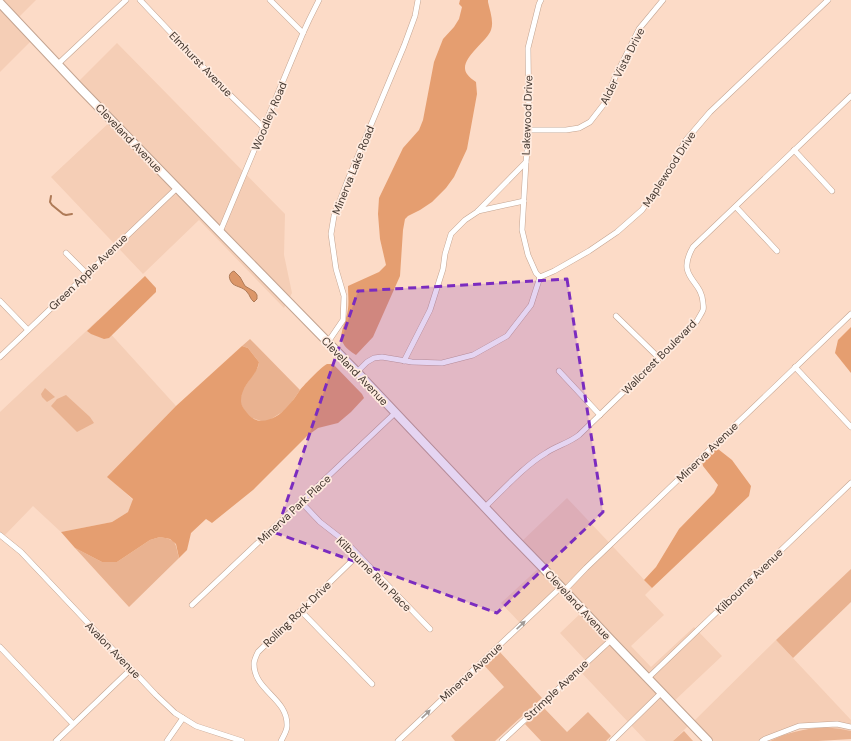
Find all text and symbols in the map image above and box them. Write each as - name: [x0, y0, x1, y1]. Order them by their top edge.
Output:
- street label: Alder Vista Drive: [597, 25, 647, 107]
- street label: Elmhurst Avenue: [166, 29, 236, 99]
- street label: Lakewood Drive: [519, 75, 535, 155]
- street label: Woodley Road: [248, 80, 290, 152]
- street label: Cleveland Avenue: [93, 101, 165, 175]
- street label: Minerva Lake Road: [329, 123, 377, 217]
- street label: Maplewood Drive: [639, 128, 699, 210]
- street label: Green Apple Avenue: [46, 231, 130, 313]
- street label: Wallcrest Boulevard: [619, 317, 699, 397]
- street label: Cleveland Avenue: [319, 334, 391, 408]
- street label: Minerva Avenue: [673, 419, 741, 485]
- street label: Minerva Park Place: [254, 471, 334, 547]
- street label: Kilbourne Run Place: [334, 534, 414, 614]
- street label: Kilbourne Avenue: [712, 545, 786, 617]
- street label: Cleveland Avenue: [542, 567, 614, 643]
- street label: Rolling Rock Drive: [260, 578, 334, 650]
- street label: Avalon Avenue: [82, 619, 144, 681]
- one-way arrow: [516, 620, 526, 630]
- street label: Minerva Avenue: [437, 639, 505, 705]
- street label: Strimple Avenue: [521, 657, 591, 723]
- one-way arrow: [421, 710, 431, 719]

